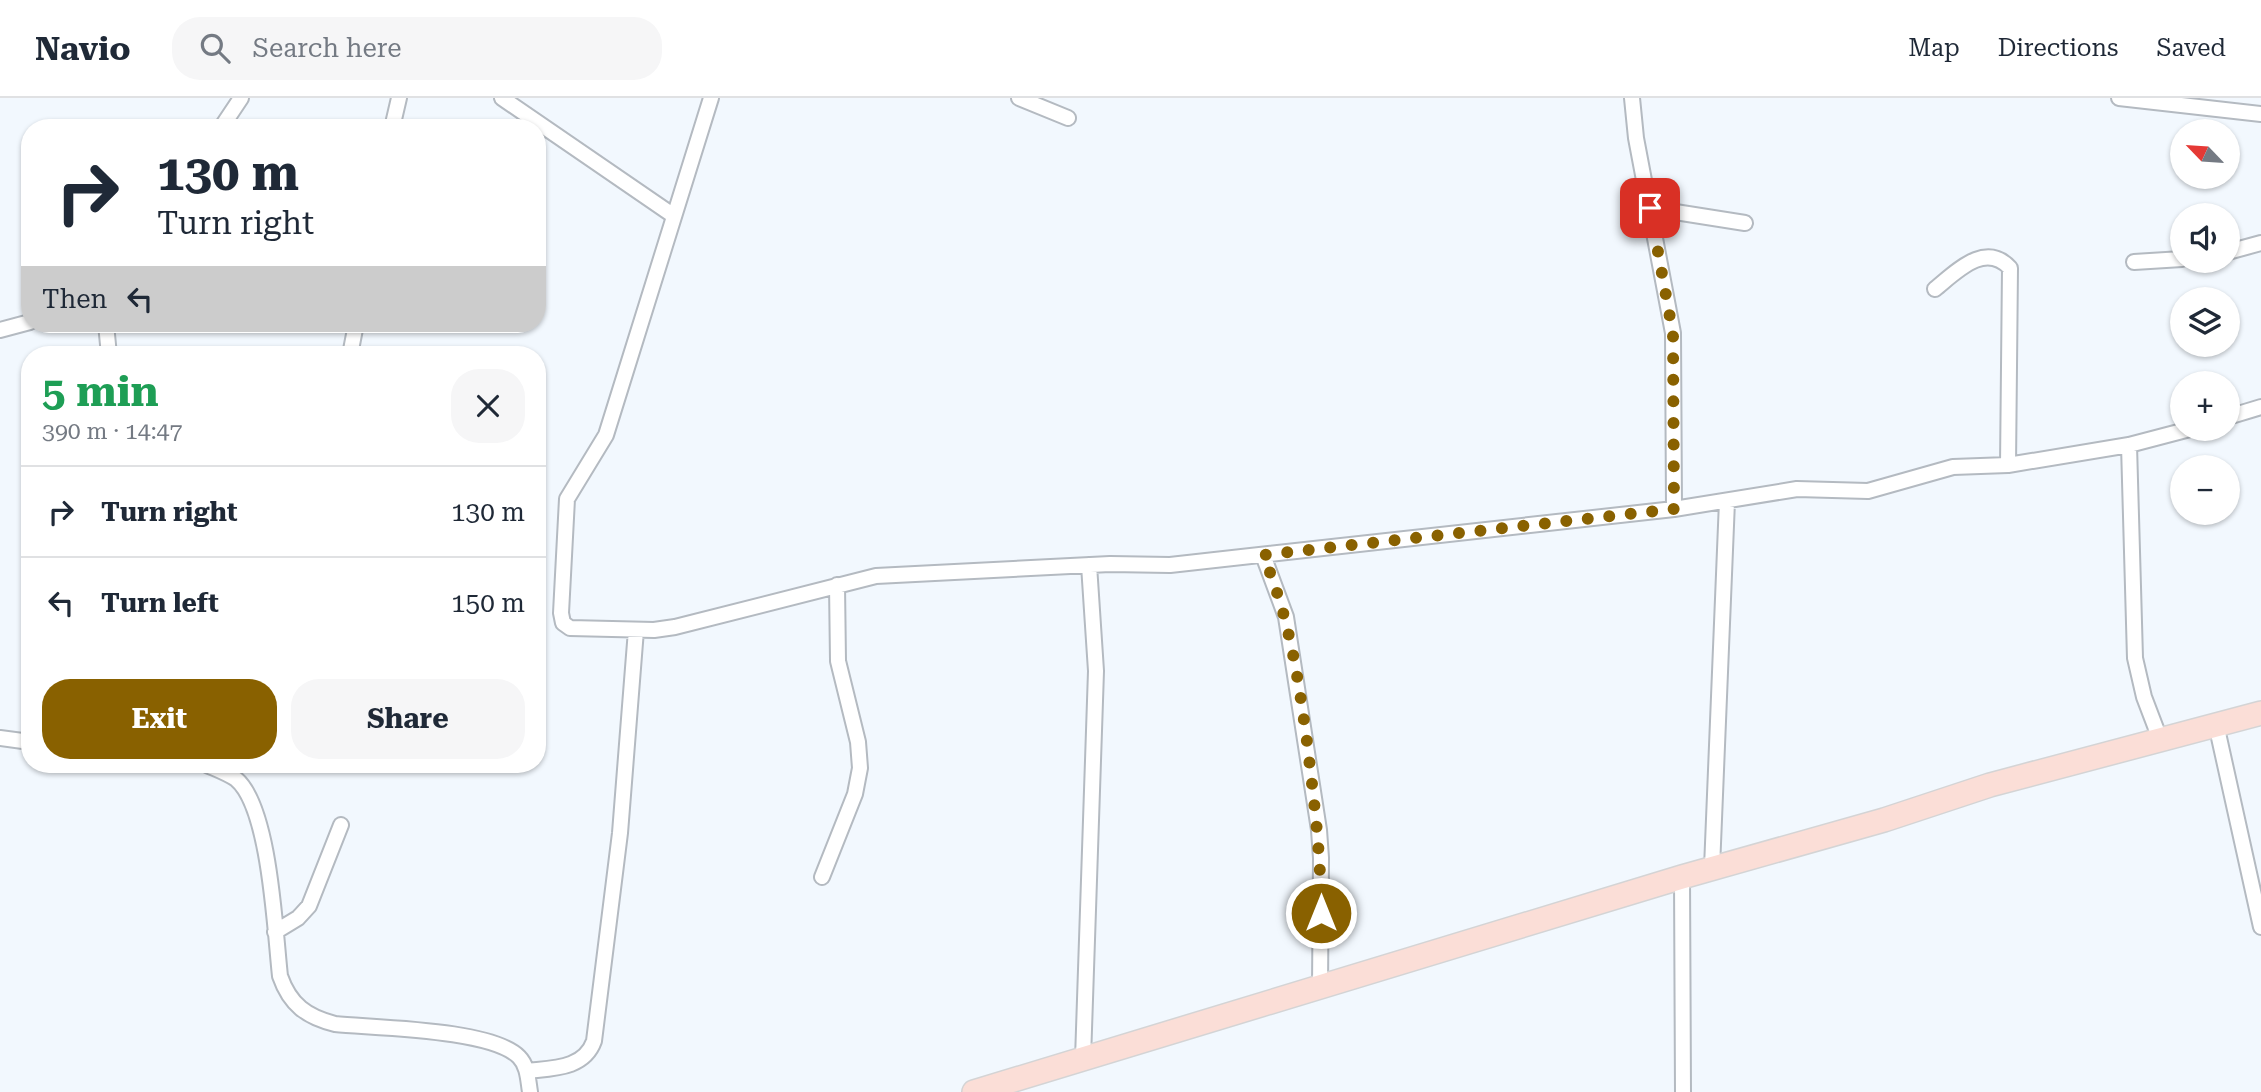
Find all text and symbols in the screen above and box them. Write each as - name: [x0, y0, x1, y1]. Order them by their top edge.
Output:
- search box: [172, 17, 662, 80]
- text: Navio: [35, 29, 130, 68]
- icon: search: [196, 29, 234, 67]
- text: Search here: [252, 33, 401, 63]
- text: Map: [1908, 34, 1960, 62]
- text: Directions: [1998, 34, 2118, 62]
- text: Saved: [2156, 34, 2226, 62]
- north arrow: [2170, 119, 2240, 189]
- map controls: [2170, 119, 2240, 525]
- text: 130 m: [157, 145, 299, 202]
- icon: right: [42, 147, 133, 238]
- pin: [1620, 178, 1680, 238]
- icon: arrive: [1631, 189, 1669, 227]
- button: sound: [2170, 203, 2240, 273]
- text: Turn right: [157, 204, 314, 242]
- icon: left: [121, 280, 159, 318]
- text: Then: [42, 284, 107, 314]
- button: layers: [2170, 287, 2240, 357]
- text: 5 min: [42, 367, 159, 416]
- button: close: [451, 369, 525, 443]
- button: +: [2170, 371, 2240, 441]
- text: 390 m · 14:47: [42, 418, 182, 445]
- button: −: [2170, 455, 2240, 525]
- icon: right: [42, 493, 80, 531]
- text: Turn right: [101, 497, 237, 527]
- text: 130 m: [451, 497, 525, 527]
- icon: left: [42, 584, 80, 622]
- text: Turn left: [101, 588, 219, 618]
- text: 150 m: [451, 588, 525, 618]
- button: Exit: [42, 679, 277, 759]
- button: Share: [291, 679, 525, 759]
- position arrow: [1284, 876, 1358, 950]

